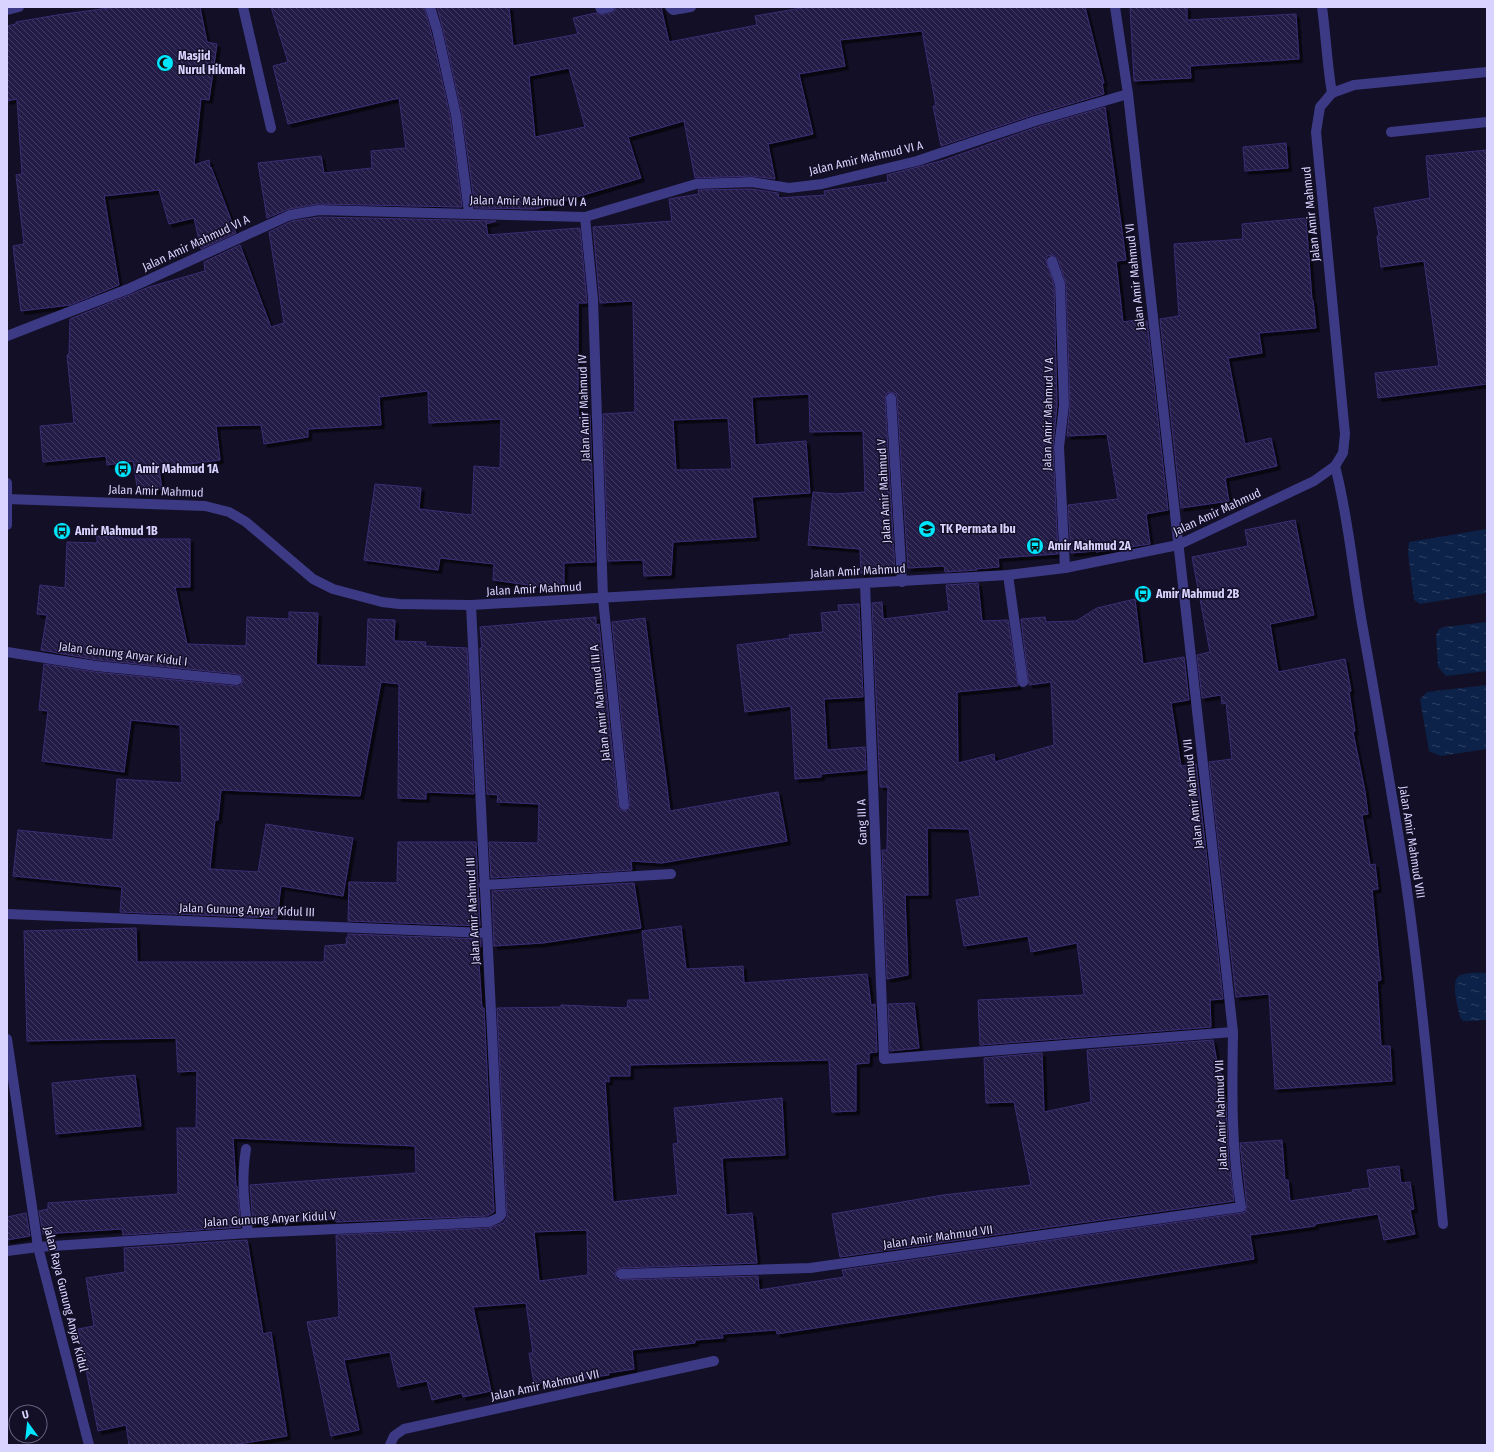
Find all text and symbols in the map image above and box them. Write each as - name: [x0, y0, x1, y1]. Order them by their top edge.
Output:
- place label: Masjid Nurul Hikmah: [178, 49, 246, 77]
- mosque icon: Masjid Nurul Hikmah: [155, 53, 175, 73]
- street label: Jalan Amir Mahmud VI A: [808, 138, 925, 178]
- street label: Jalan Amir Mahmud: [1299, 166, 1323, 262]
- street label: Jalan Amir Mahmud VI A: [470, 193, 587, 209]
- street label: Jalan Amir Mahmud VI A: [140, 212, 252, 274]
- street label: Jalan Amir Mahmud VI: [1122, 223, 1148, 331]
- street label: Jalan Amir Mahmud IV: [575, 353, 593, 462]
- street label: Jalan Amir Mahmud V A: [1040, 356, 1056, 471]
- street label: Jalan Amir Mahmud V: [874, 438, 894, 543]
- bus stop icon: Amir Mahmud 1A: [113, 459, 133, 479]
- place label: Amir Mahmud 1A: [135, 462, 219, 476]
- street label: Jalan Amir Mahmud: [108, 482, 204, 500]
- street label: Jalan Amir Mahmud: [1171, 485, 1263, 539]
- school or university icon: TK Permata Ibu: [917, 519, 937, 539]
- bus stop icon: Amir Mahmud 1B: [52, 521, 72, 541]
- place label: TK Permata Ibu: [940, 522, 1016, 536]
- place label: Amir Mahmud 1B: [74, 524, 158, 538]
- bus stop icon: Amir Mahmud 2A: [1025, 536, 1045, 556]
- place label: Amir Mahmud 2A: [1047, 539, 1132, 553]
- street label: Jalan Amir Mahmud: [810, 562, 906, 580]
- street label: Jalan Amir Mahmud: [486, 580, 582, 598]
- bus stop icon: Amir Mahmud 2B: [1133, 584, 1153, 604]
- place label: Amir Mahmud 2B: [1155, 587, 1240, 601]
- street label: Jalan Gunung Anyar Kidul I: [58, 639, 188, 669]
- street label: Jalan Amir Mahmud III A: [587, 644, 613, 762]
- street label: Jalan Amir Mahmud VII: [1180, 738, 1206, 850]
- street label: Jalan Amir Mahmud VIII: [1396, 785, 1428, 899]
- street label: Gang III A: [854, 798, 870, 845]
- street label: Jalan Amir Mahmud III: [463, 857, 483, 965]
- street label: Jalan Gunung Anyar Kidul III: [179, 901, 315, 919]
- street label: Jalan Amir Mahmud VII: [1212, 1059, 1230, 1171]
- street label: Jalan Gunung Anyar Kidul V: [203, 1208, 337, 1229]
- street label: Jalan Amir Mahmud VII: [882, 1222, 994, 1252]
- street label: Jalan Raya Gunung Anyar Kidul: [41, 1225, 91, 1373]
- street label: Jalan Amir Mahmud VII: [489, 1367, 601, 1403]
- north arrow: [8, 1404, 48, 1444]
- text: U: [21, 1408, 30, 1422]

